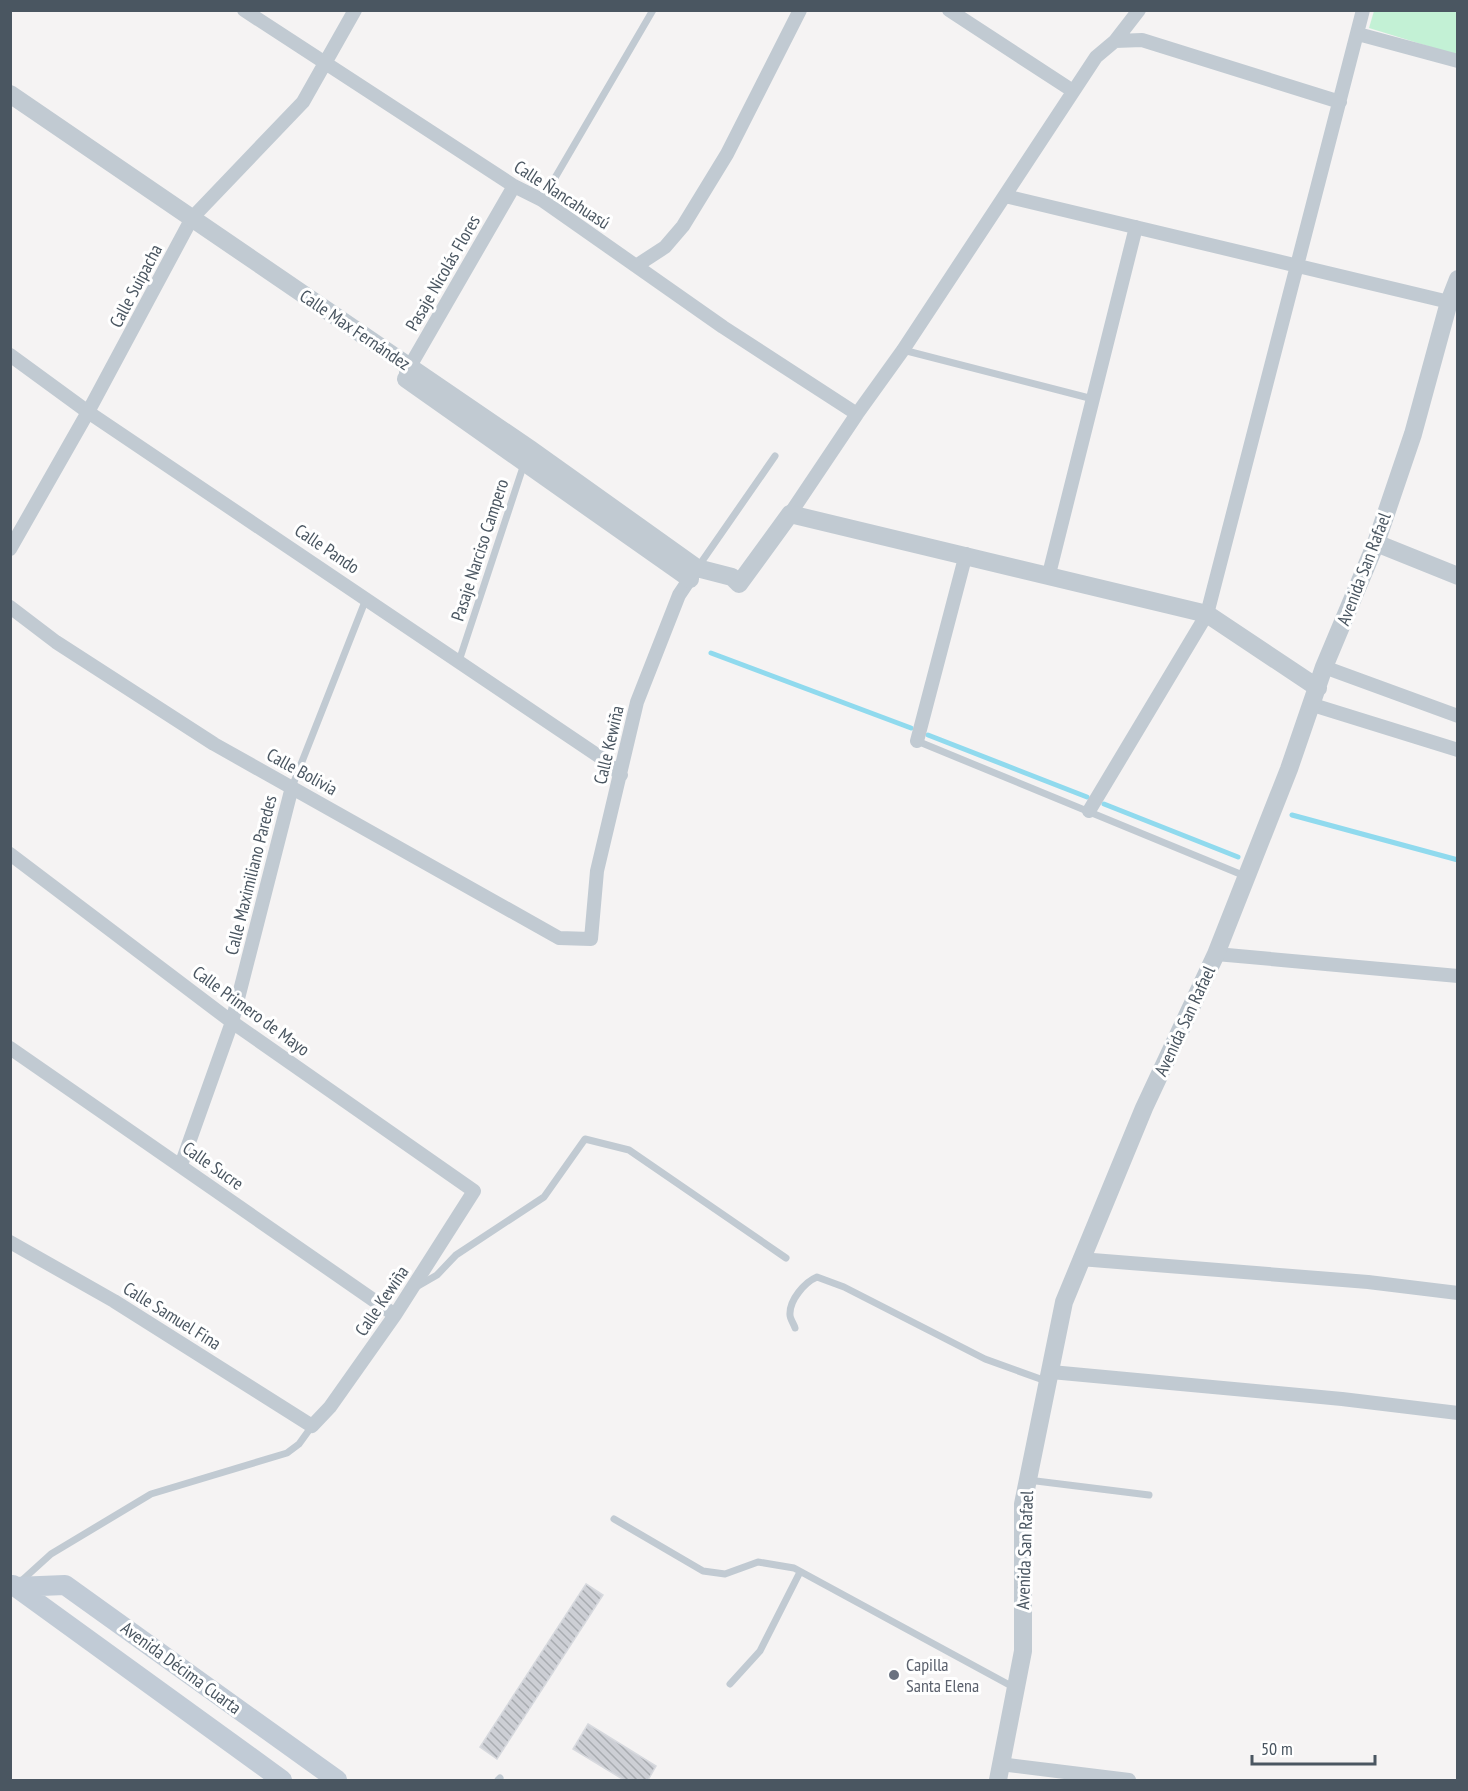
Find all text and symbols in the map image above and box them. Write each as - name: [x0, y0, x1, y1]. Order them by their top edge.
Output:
- street label: Calle Ñancahuasú: [510, 155, 615, 234]
- street label: Pasaje Nicolás Flores: [400, 211, 485, 335]
- street label: Calle Suipacha: [104, 240, 167, 331]
- street label: Calle Max Fernández: [296, 284, 415, 375]
- street label: Pasaje Narciso Campero: [446, 476, 513, 624]
- street label: Avenida San Rafael: [1331, 508, 1396, 628]
- street label: Calle Pando: [291, 519, 364, 579]
- street label: Calle Kewiña: [588, 703, 629, 786]
- street label: Calle Bolivia: [263, 743, 342, 800]
- street label: Calle Maximiliano Paredes: [220, 793, 281, 957]
- street label: Calle Primero de Mayo: [188, 960, 315, 1061]
- street label: Avenida San Rafael: [1149, 961, 1220, 1080]
- street label: Calle Sucre: [178, 1136, 248, 1195]
- street label: Calle Kewiña: [350, 1261, 413, 1340]
- street label: Calle Samuel Fina: [119, 1276, 225, 1355]
- street label: Avenida San Rafael: [1011, 1489, 1038, 1610]
- street label: Avenida Décima Cuarta: [117, 1616, 246, 1719]
- place label: Capilla Santa Elena: [906, 1653, 979, 1697]
- marker: Capilla Santa Elena: [887, 1668, 901, 1682]
- scale bar: [1252, 1728, 1375, 1766]
- text: 50 m: [1261, 1737, 1293, 1760]

